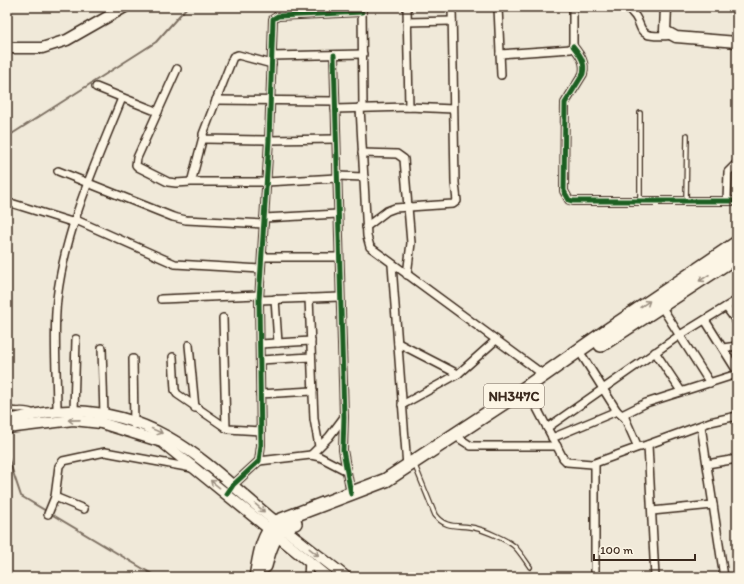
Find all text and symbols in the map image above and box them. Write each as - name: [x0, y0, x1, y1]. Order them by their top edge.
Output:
- one-way arrow: [698, 274, 710, 282]
- one-way arrow: [640, 300, 651, 309]
- road number: NH347C: [484, 384, 544, 408]
- one-way arrow: [68, 417, 81, 424]
- one-way arrow: [150, 428, 162, 435]
- one-way arrow: [209, 479, 220, 488]
- one-way arrow: [255, 504, 266, 513]
- scale bar: [594, 536, 695, 562]
- text: 100 m: [600, 543, 633, 557]
- one-way arrow: [308, 547, 319, 556]

